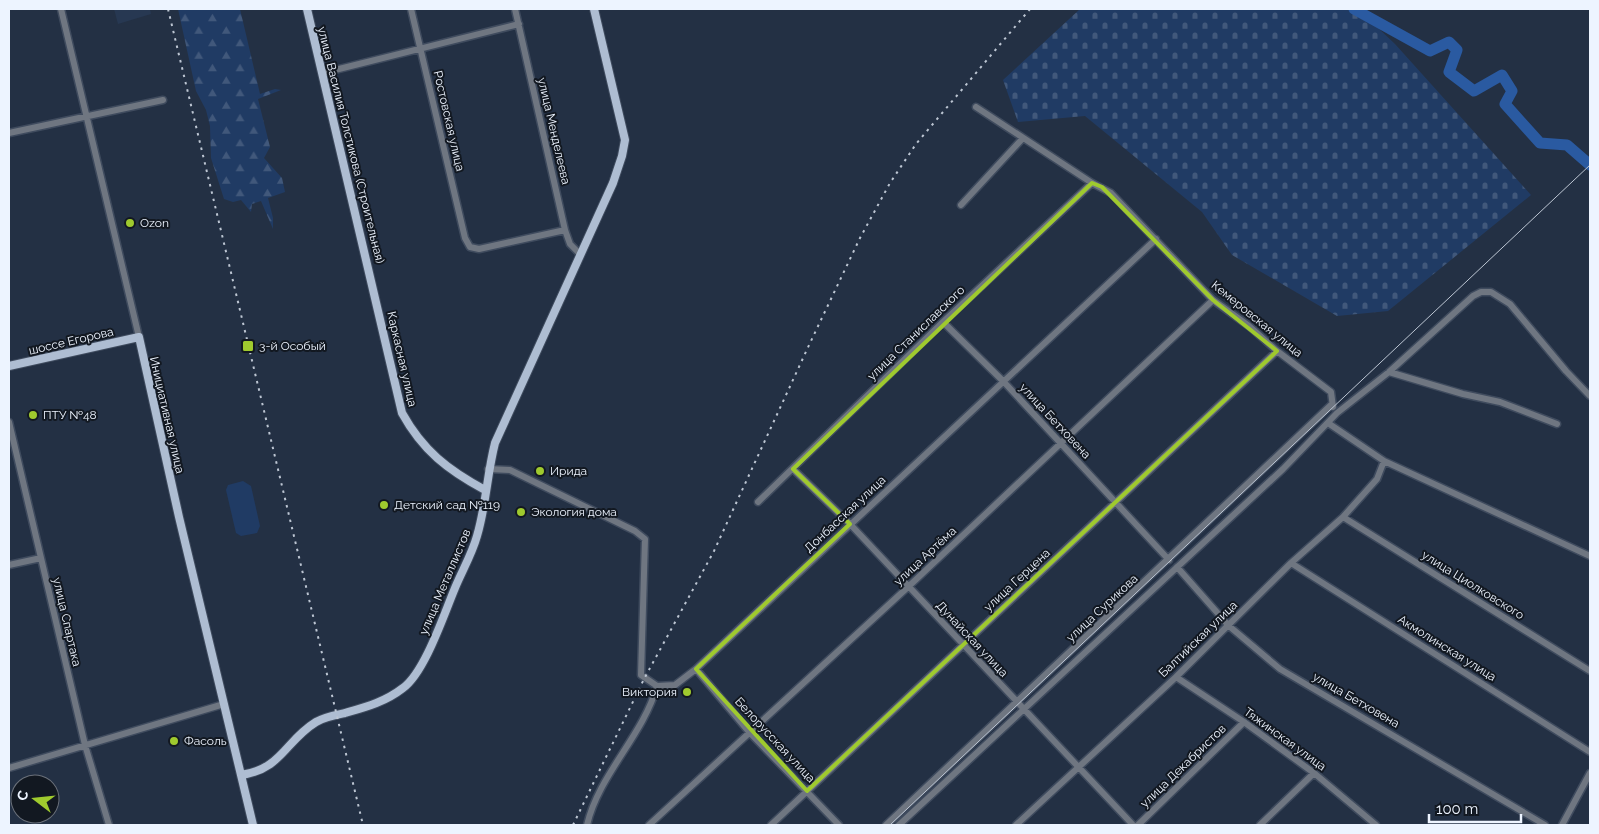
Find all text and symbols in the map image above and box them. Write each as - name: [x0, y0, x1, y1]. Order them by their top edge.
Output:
- street label: улица Василия Толстикова (Строительная): [315, 25, 387, 265]
- street label: Ростовская улица: [431, 69, 467, 173]
- street label: улица Менделеева: [535, 76, 573, 186]
- place label: Ozon: [140, 216, 169, 230]
- marker: Ozon: [124, 217, 136, 229]
- street label: Кемеровская улица: [1209, 278, 1305, 360]
- street label: улица Станиславского: [865, 283, 967, 383]
- street label: Каркасная улица: [384, 310, 420, 408]
- street label: шоссе Егорова: [27, 324, 115, 358]
- marker: 3-й Особый: [241, 339, 255, 353]
- place label: 3-й Особый: [259, 339, 326, 353]
- street label: Инициативная улица: [147, 355, 187, 475]
- street label: улица Бетховена: [1017, 380, 1093, 462]
- place label: ПТУ №48: [43, 408, 97, 422]
- marker: ПТУ №48: [27, 409, 39, 421]
- place label: Ирида: [550, 464, 587, 478]
- marker: Ирида: [534, 465, 546, 477]
- street label: Донбасская улица: [802, 473, 888, 555]
- place label: Детский сад №119: [394, 498, 500, 512]
- marker: Детский сад №119: [378, 499, 390, 511]
- place label: Экология дома: [531, 505, 617, 519]
- marker: Экология дома: [515, 506, 527, 518]
- street label: улица Артёма: [891, 524, 959, 588]
- street label: улица Металлистов: [416, 527, 474, 637]
- street label: улица Герцена: [981, 546, 1053, 614]
- street label: улица Циолковского: [1419, 548, 1527, 622]
- street label: улица Сурикова: [1063, 571, 1141, 645]
- street label: улица Спартака: [50, 576, 84, 668]
- street label: Дунайская улица: [933, 598, 1011, 680]
- street label: Балтийская улица: [1156, 598, 1240, 680]
- street label: Акмолинская улица: [1395, 612, 1499, 684]
- street label: улица Бетховена: [1310, 669, 1402, 731]
- place label: Виктория: [622, 685, 677, 699]
- marker: Виктория: [681, 686, 693, 698]
- street label: Белорусская улица: [732, 695, 818, 785]
- street label: Тяжинская улица: [1241, 705, 1329, 773]
- street label: улица Декабристов: [1137, 722, 1229, 810]
- place label: Фасоль: [184, 734, 227, 748]
- marker: Фасоль: [168, 735, 180, 747]
- north arrow: [10, 774, 60, 824]
- text: С: [13, 788, 32, 802]
- scale bar: [1429, 792, 1522, 824]
- text: 100 m: [1436, 800, 1478, 818]

